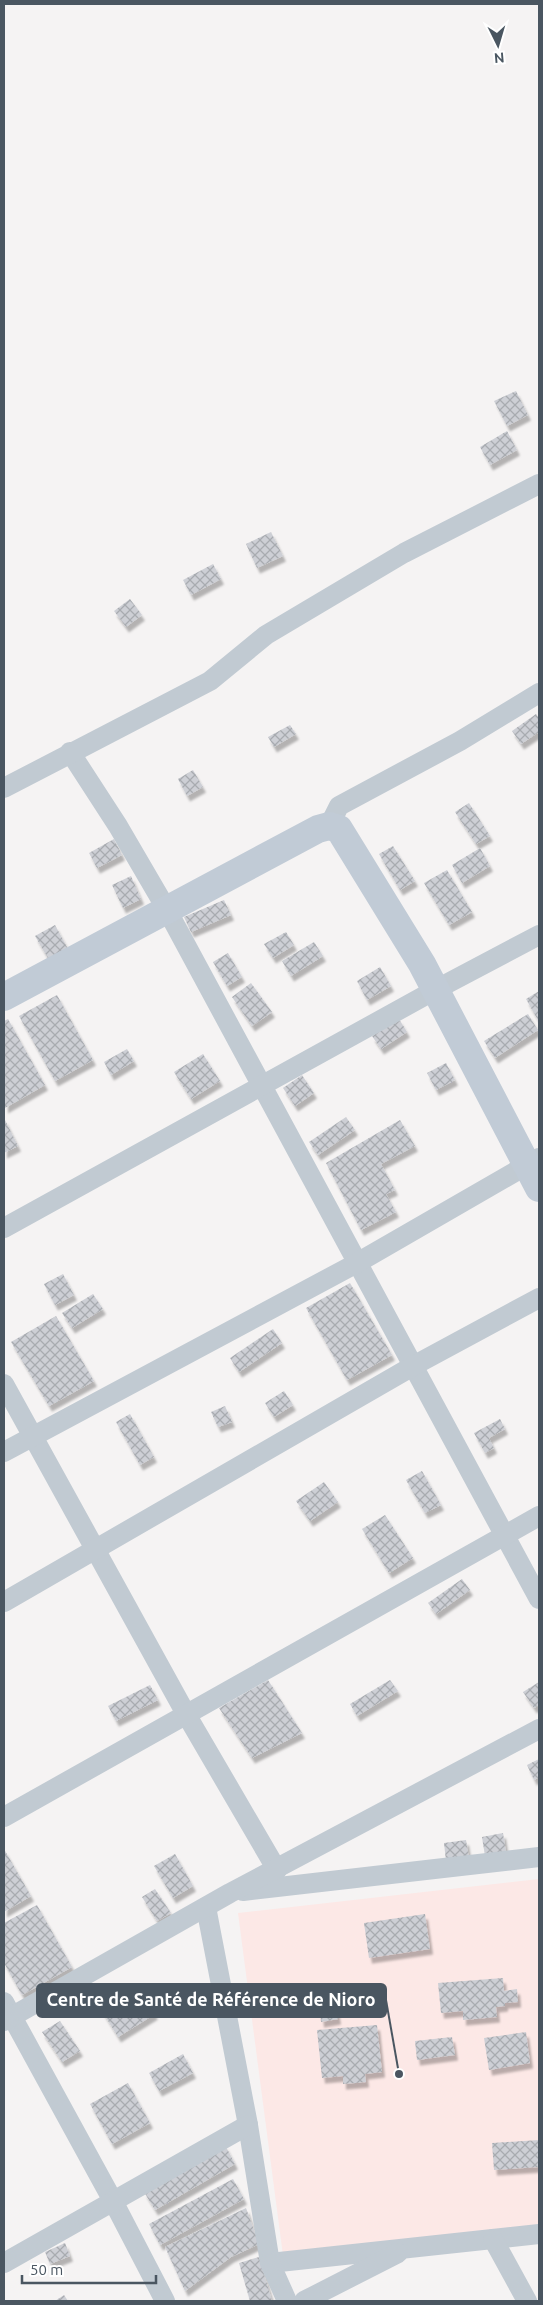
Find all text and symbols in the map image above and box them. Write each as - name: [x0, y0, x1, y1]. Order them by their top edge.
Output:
- north arrow: [473, 20, 523, 70]
- text: N: [493, 50, 505, 66]
- callout: Centre de Santé de Référence de Nioro: [37, 1984, 386, 2017]
- text: Centre de Santé de Référence de Nioro: [46, 1989, 376, 2009]
- scale bar: [22, 2252, 156, 2284]
- text: 50 m: [30, 2261, 63, 2278]

